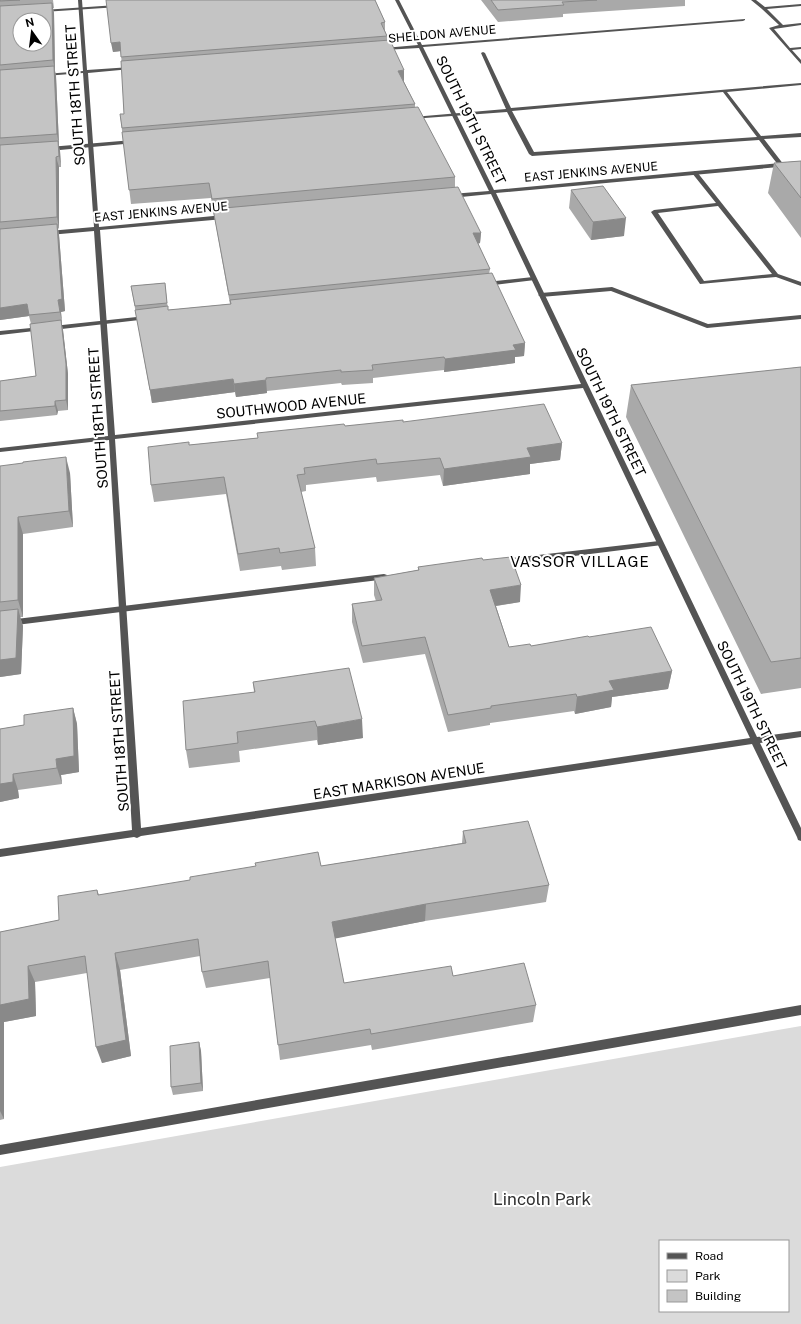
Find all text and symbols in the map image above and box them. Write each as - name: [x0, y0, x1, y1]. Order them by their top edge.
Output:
- north arrow: [12, 12, 52, 52]
- text: N: [24, 15, 35, 29]
- street label: SHELDON AVENUE: [387, 22, 497, 46]
- street label: SOUTH 18TH STREET: [62, 24, 88, 166]
- street label: SOUTH 19TH STREET: [433, 53, 509, 187]
- street label: EAST JENKINS AVENUE: [524, 159, 658, 185]
- street label: EAST JENKINS AVENUE: [94, 199, 228, 225]
- street label: SOUTH 19TH STREET: [573, 345, 649, 479]
- street label: SOUTH 18TH STREET: [85, 347, 111, 489]
- street label: SOUTHWOOD AVENUE: [215, 390, 367, 422]
- district label: VASSOR VILLAGE: [510, 553, 650, 570]
- street label: SOUTH 19TH STREET: [714, 638, 790, 772]
- street label: SOUTH 18TH STREET: [106, 670, 132, 812]
- street label: EAST MARKISON AVENUE: [312, 760, 486, 802]
- park label: Lincoln Park: [493, 1189, 591, 1209]
- legend: [659, 1240, 789, 1312]
- text: Road: [695, 1249, 723, 1263]
- text: Park: [695, 1269, 721, 1283]
- text: Building: [695, 1289, 741, 1303]

